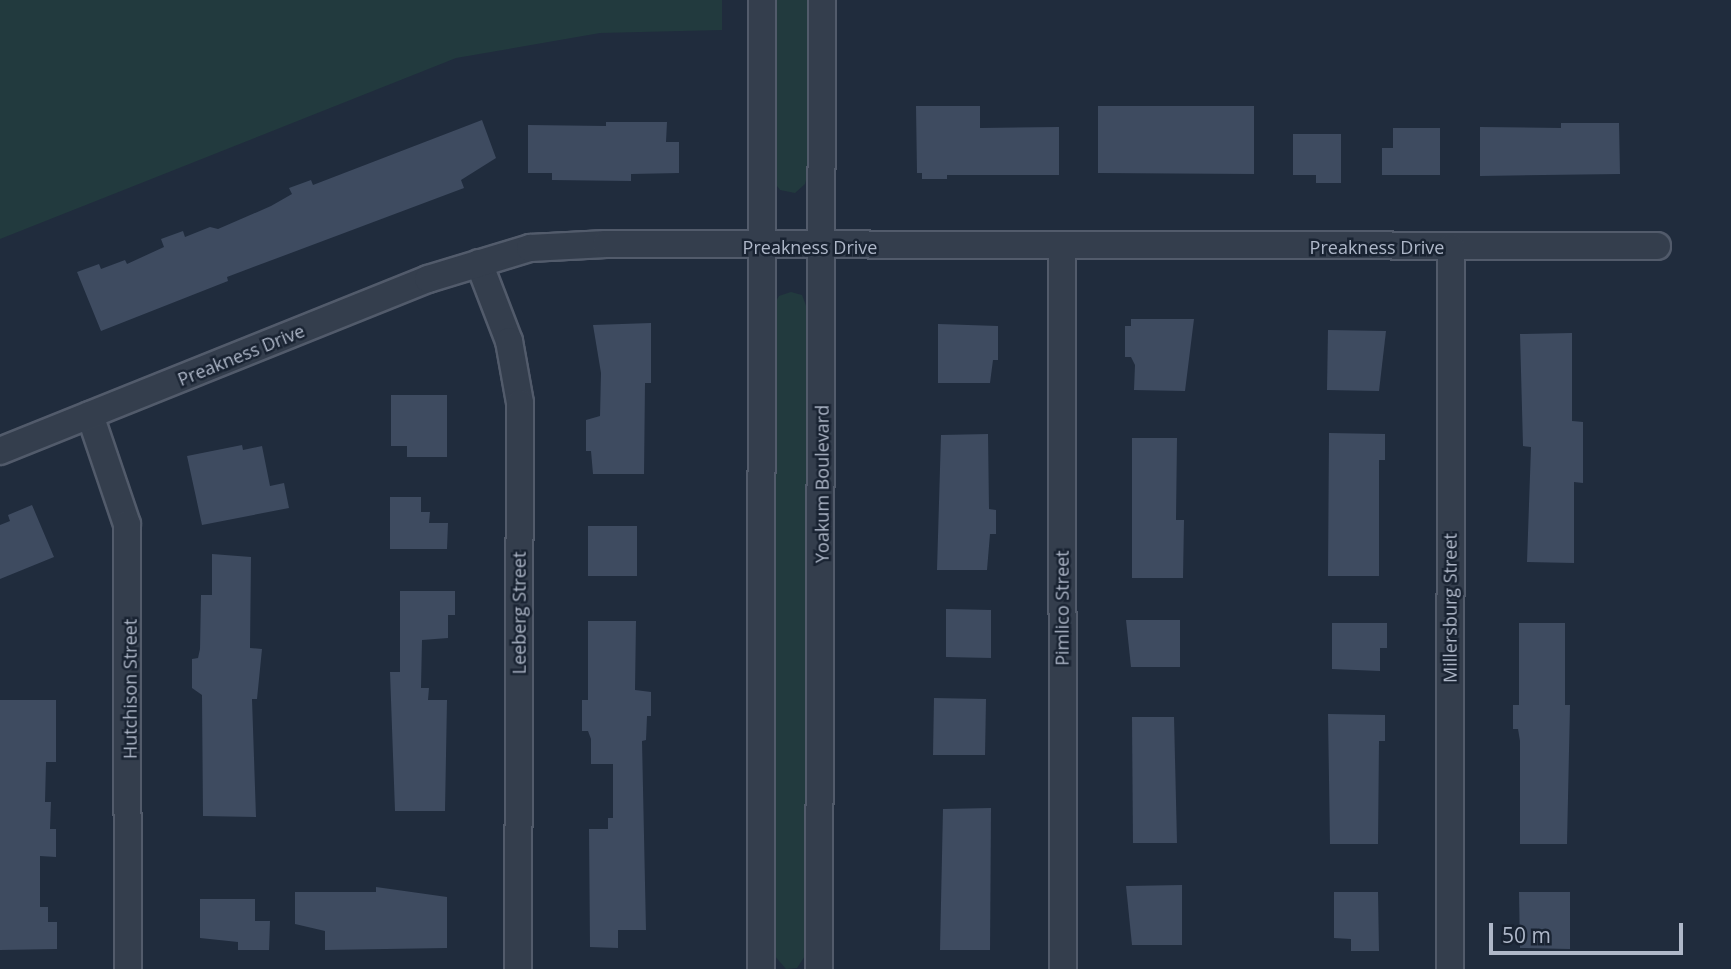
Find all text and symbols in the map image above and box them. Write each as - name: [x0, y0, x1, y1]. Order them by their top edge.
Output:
- street label: Preakness Drive: [743, 236, 877, 258]
- street label: Preakness Drive: [1310, 236, 1444, 258]
- street label: Preakness Drive: [174, 320, 308, 390]
- street label: Yoakum Boulevard: [811, 405, 833, 563]
- street label: Millersburg Street: [1439, 533, 1461, 683]
- street label: Pimlico Street: [1051, 550, 1073, 666]
- street label: Leeberg Street: [508, 552, 530, 674]
- street label: Hutchison Street: [119, 619, 141, 759]
- scale bar: [1493, 909, 1687, 953]
- text: 50 m: [1502, 921, 1551, 949]

